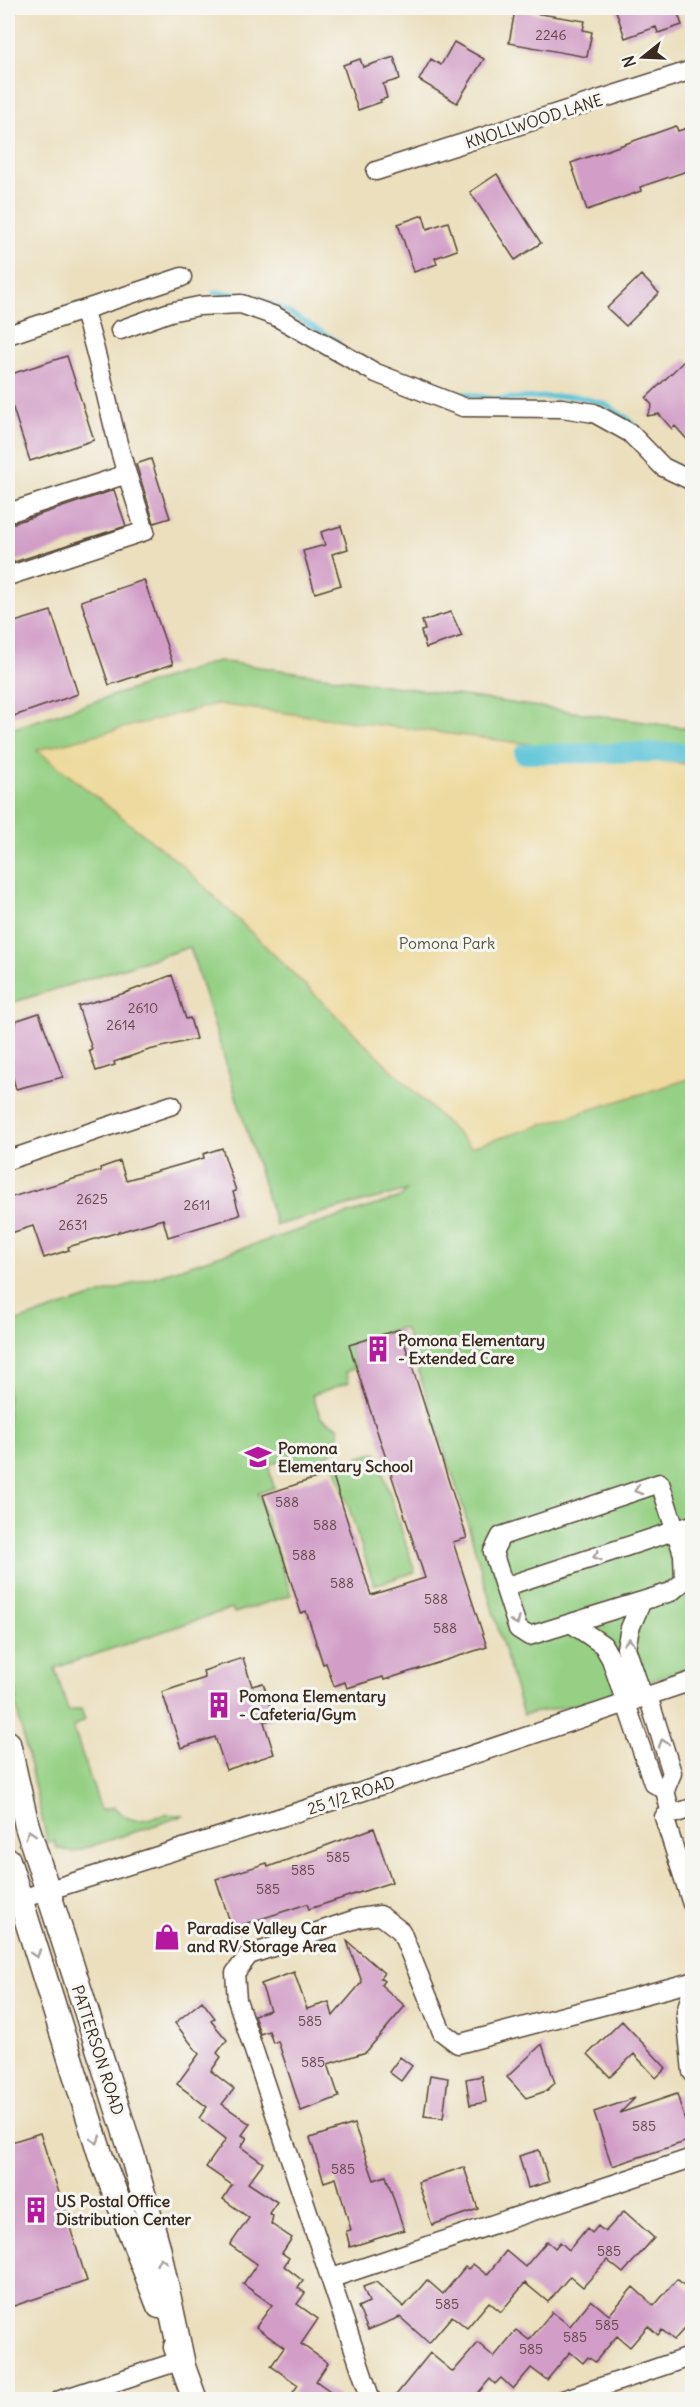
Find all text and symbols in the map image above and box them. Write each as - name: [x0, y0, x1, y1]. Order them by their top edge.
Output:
- house number: 2246: [535, 26, 567, 44]
- north arrow: [613, 27, 673, 87]
- text: N: [618, 53, 640, 70]
- street label: KNOLLWOOD LANE: [463, 89, 605, 153]
- park label: Pomona Park: [399, 933, 495, 953]
- house number: 2610: [128, 999, 158, 1017]
- house number: 2614: [106, 1016, 136, 1034]
- house number: 2625: [76, 1190, 108, 1208]
- house number: 2611: [184, 1196, 210, 1214]
- house number: 2631: [58, 1216, 88, 1234]
- place label: Pomona Elementary - Extended Care: [398, 1330, 545, 1368]
- building icon: Pomona Elementary - Extended Care: [363, 1334, 393, 1364]
- place label: Pomona Elementary School: [278, 1438, 413, 1477]
- school or university icon: Pomona Elementary School: [243, 1442, 273, 1472]
- one-way arrow: [633, 1483, 644, 1495]
- house number: 588: [275, 1493, 299, 1511]
- house number: 588: [313, 1516, 337, 1534]
- house number: 588: [292, 1546, 316, 1564]
- one-way arrow: [592, 1549, 603, 1561]
- house number: 588: [330, 1574, 354, 1592]
- house number: 588: [424, 1590, 448, 1608]
- one-way arrow: [509, 1615, 521, 1626]
- house number: 588: [433, 1619, 457, 1637]
- one-way arrow: [622, 1637, 635, 1646]
- place label: Pomona Elementary - Cafeteria/Gym: [239, 1686, 386, 1725]
- building icon: Pomona Elementary - Cafeteria/Gym: [204, 1690, 234, 1720]
- one-way arrow: [658, 1738, 670, 1749]
- street label: 25 1/2 ROAD: [305, 1771, 397, 1819]
- one-way arrow: [25, 1829, 37, 1840]
- house number: 585: [326, 1848, 350, 1866]
- house number: 585: [291, 1861, 315, 1879]
- house number: 585: [256, 1880, 280, 1898]
- place label: Paradise Valley Car and RV Storage Area: [187, 1918, 336, 1957]
- shop icon: Paradise Valley Car and RV Storage Area: [152, 1922, 182, 1952]
- one-way arrow: [29, 1948, 42, 1959]
- street label: PATTERSON ROAD: [68, 1983, 128, 2117]
- house number: 585: [298, 2012, 322, 2030]
- house number: 585: [301, 2053, 325, 2071]
- house number: 585: [632, 2117, 656, 2135]
- one-way arrow: [89, 2134, 101, 2145]
- house number: 585: [331, 2160, 355, 2178]
- place label: US Postal Office Distribution Center: [56, 2191, 192, 2229]
- building icon: US Postal Office Distribution Center: [21, 2195, 51, 2225]
- house number: 585: [597, 2242, 621, 2260]
- one-way arrow: [155, 2257, 168, 2267]
- house number: 585: [435, 2295, 459, 2313]
- house number: 585: [595, 2316, 619, 2334]
- house number: 585: [563, 2328, 587, 2346]
- house number: 585: [519, 2340, 543, 2358]

